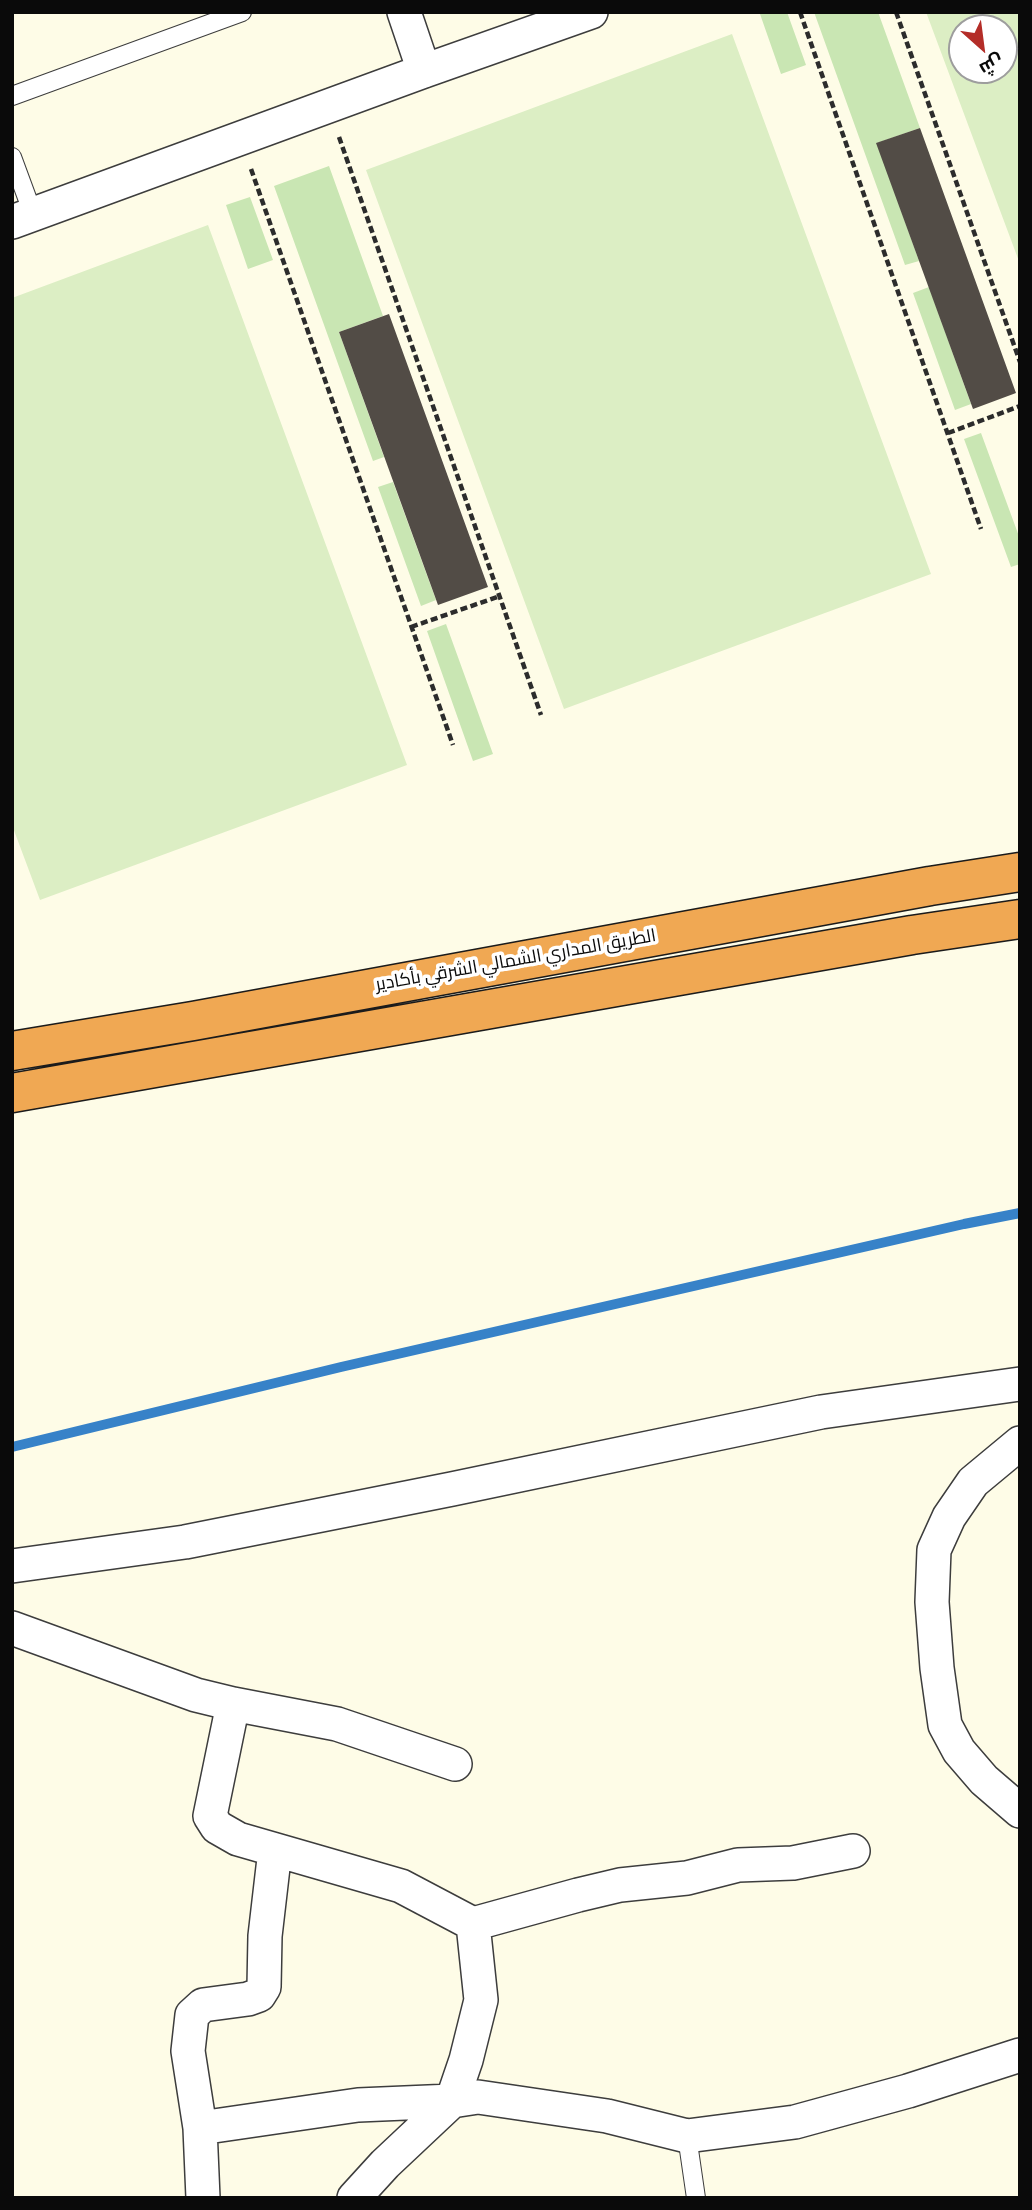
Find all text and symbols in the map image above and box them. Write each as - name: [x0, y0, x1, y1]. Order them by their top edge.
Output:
- north arrow: [948, 14, 1018, 84]
- text: ش: [973, 44, 1011, 87]
- street label: الطريق المداري الشمالي الشرقي بأكادير: [374, 927, 658, 997]

